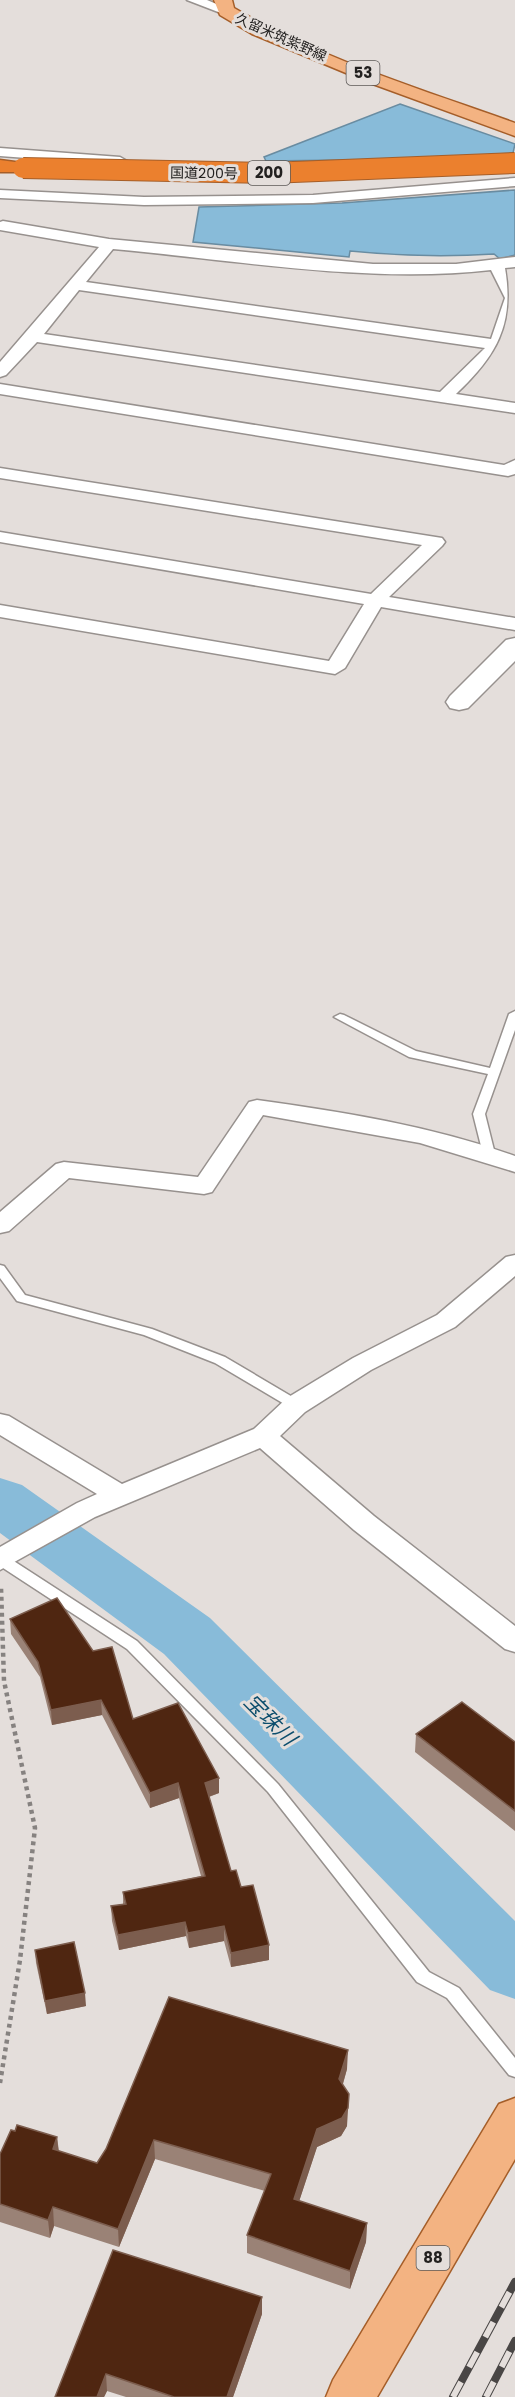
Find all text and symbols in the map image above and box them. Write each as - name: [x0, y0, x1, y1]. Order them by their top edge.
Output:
- street label: 久留米筑紫野線: [232, 8, 330, 66]
- road number: 53: [346, 61, 380, 85]
- road number: 200: [248, 161, 290, 185]
- street label: 国道200号: [170, 162, 238, 184]
- water label: 宝珠川: [238, 1687, 304, 1754]
- road number: 88: [416, 2246, 450, 2270]

